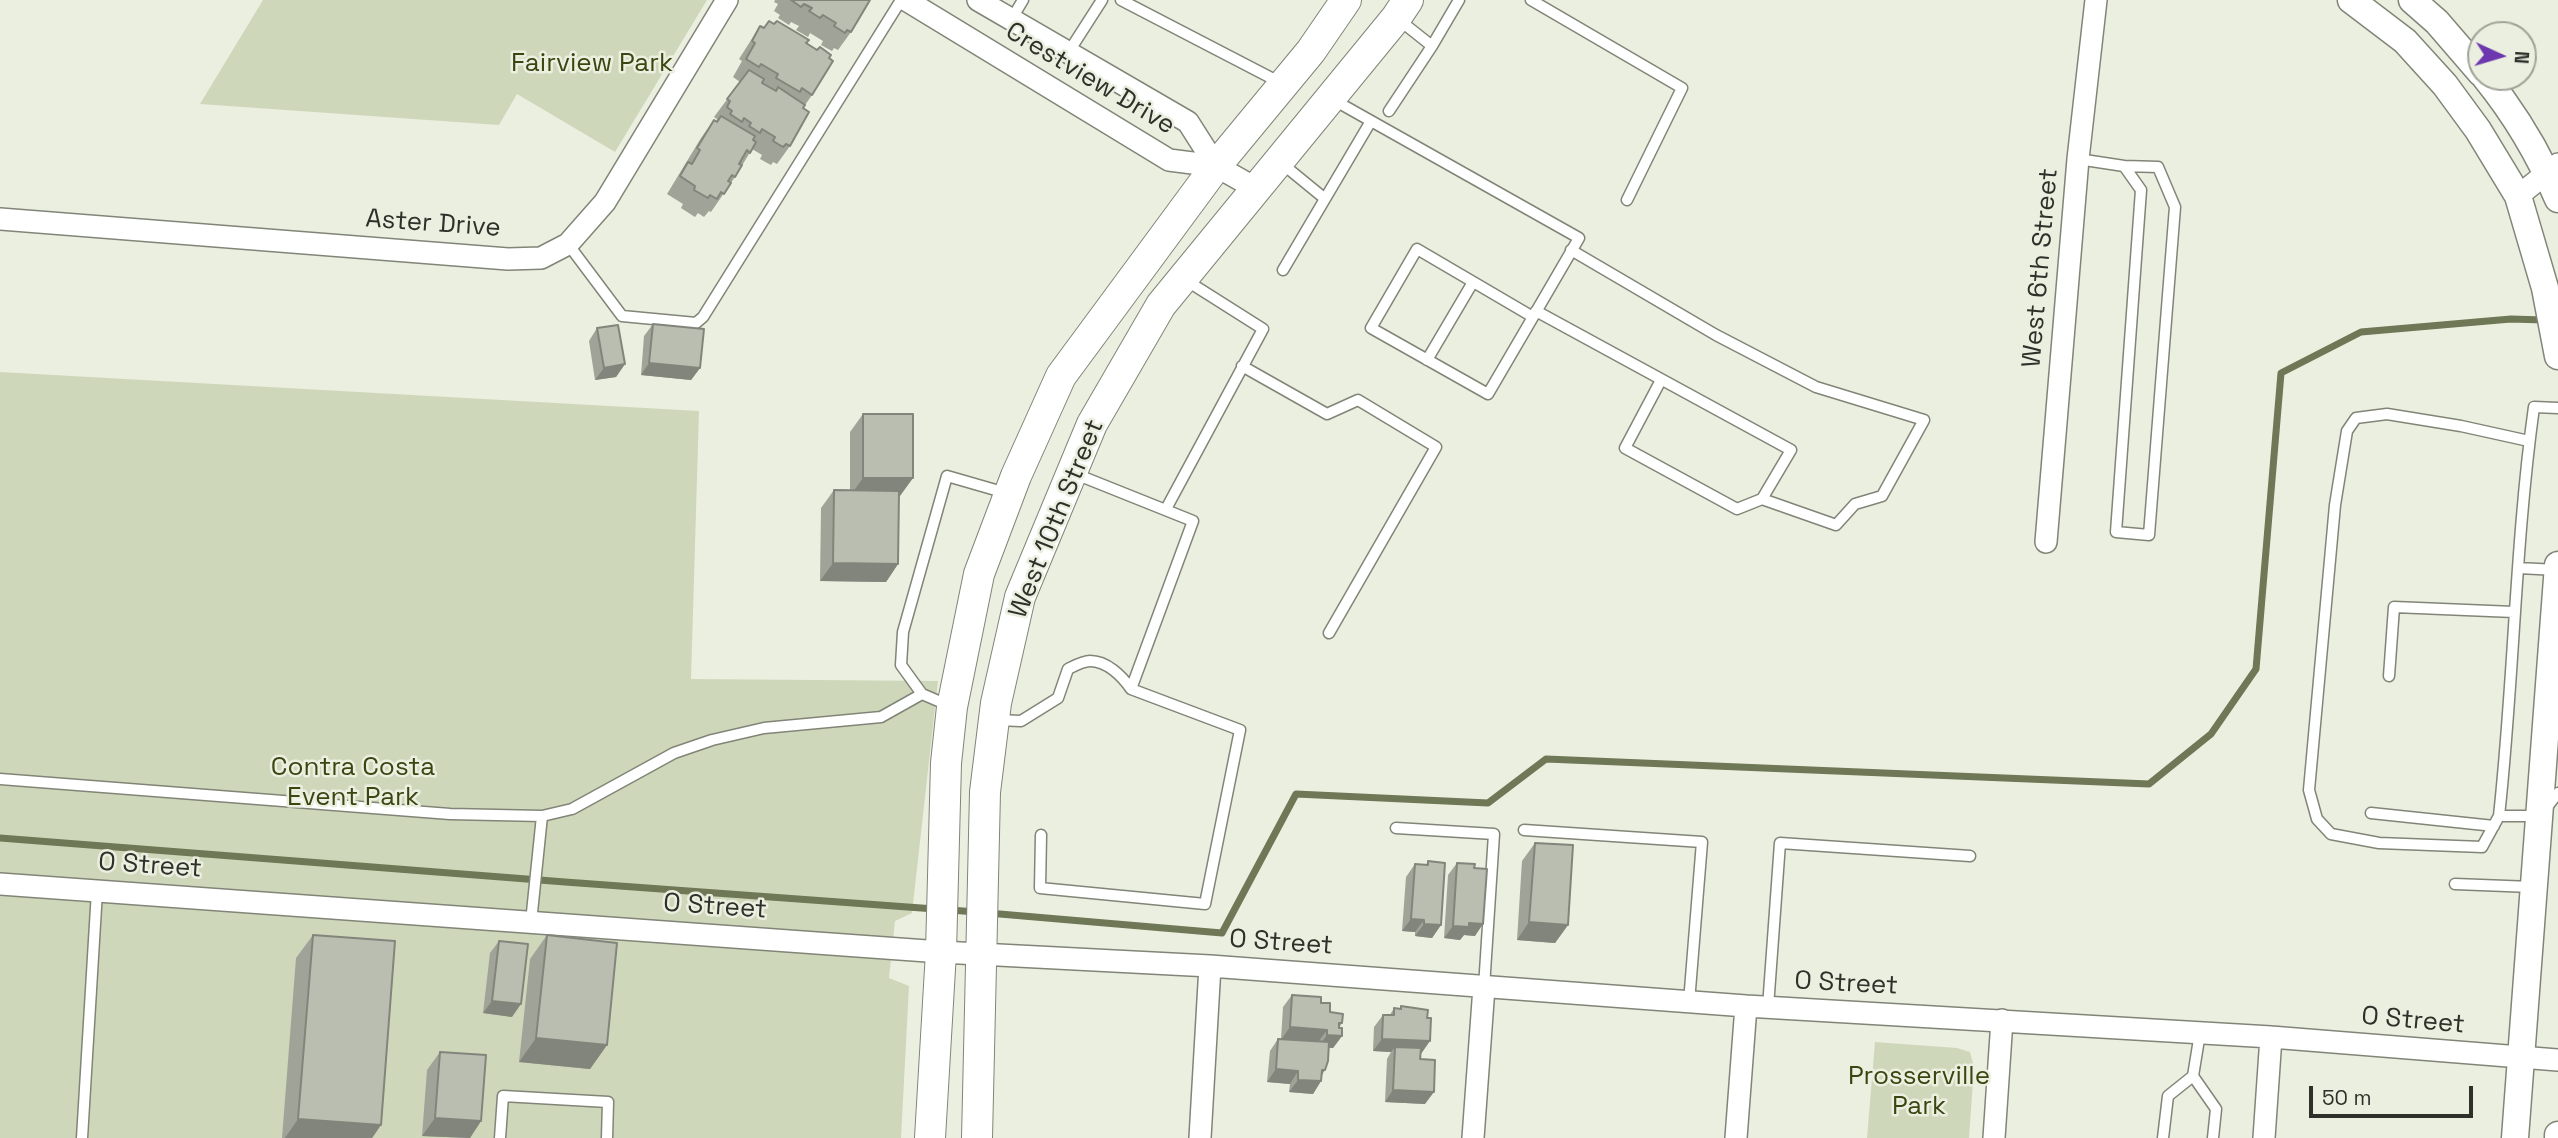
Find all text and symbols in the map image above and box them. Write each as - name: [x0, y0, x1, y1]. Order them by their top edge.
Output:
- street label: Crestview Drive: [1000, 16, 1180, 142]
- north arrow: [2467, 21, 2537, 91]
- park label: Fairview Park: [511, 48, 673, 80]
- text: N: [2509, 50, 2534, 65]
- street label: West 6th Street: [2017, 167, 2065, 369]
- street label: Aster Drive: [364, 204, 502, 244]
- street label: West 10th Street: [1003, 415, 1111, 623]
- park label: Contra Costa Event Park: [271, 752, 435, 814]
- street label: O Street: [97, 847, 203, 885]
- street label: O Street: [662, 888, 768, 926]
- street label: O Street: [1228, 924, 1334, 962]
- street label: O Street: [1793, 966, 1899, 1002]
- street label: O Street: [2360, 1001, 2466, 1041]
- park label: Prosserville Park: [1848, 1061, 1990, 1122]
- scale bar: [2313, 1072, 2478, 1116]
- text: 50 m: [2322, 1084, 2372, 1111]

